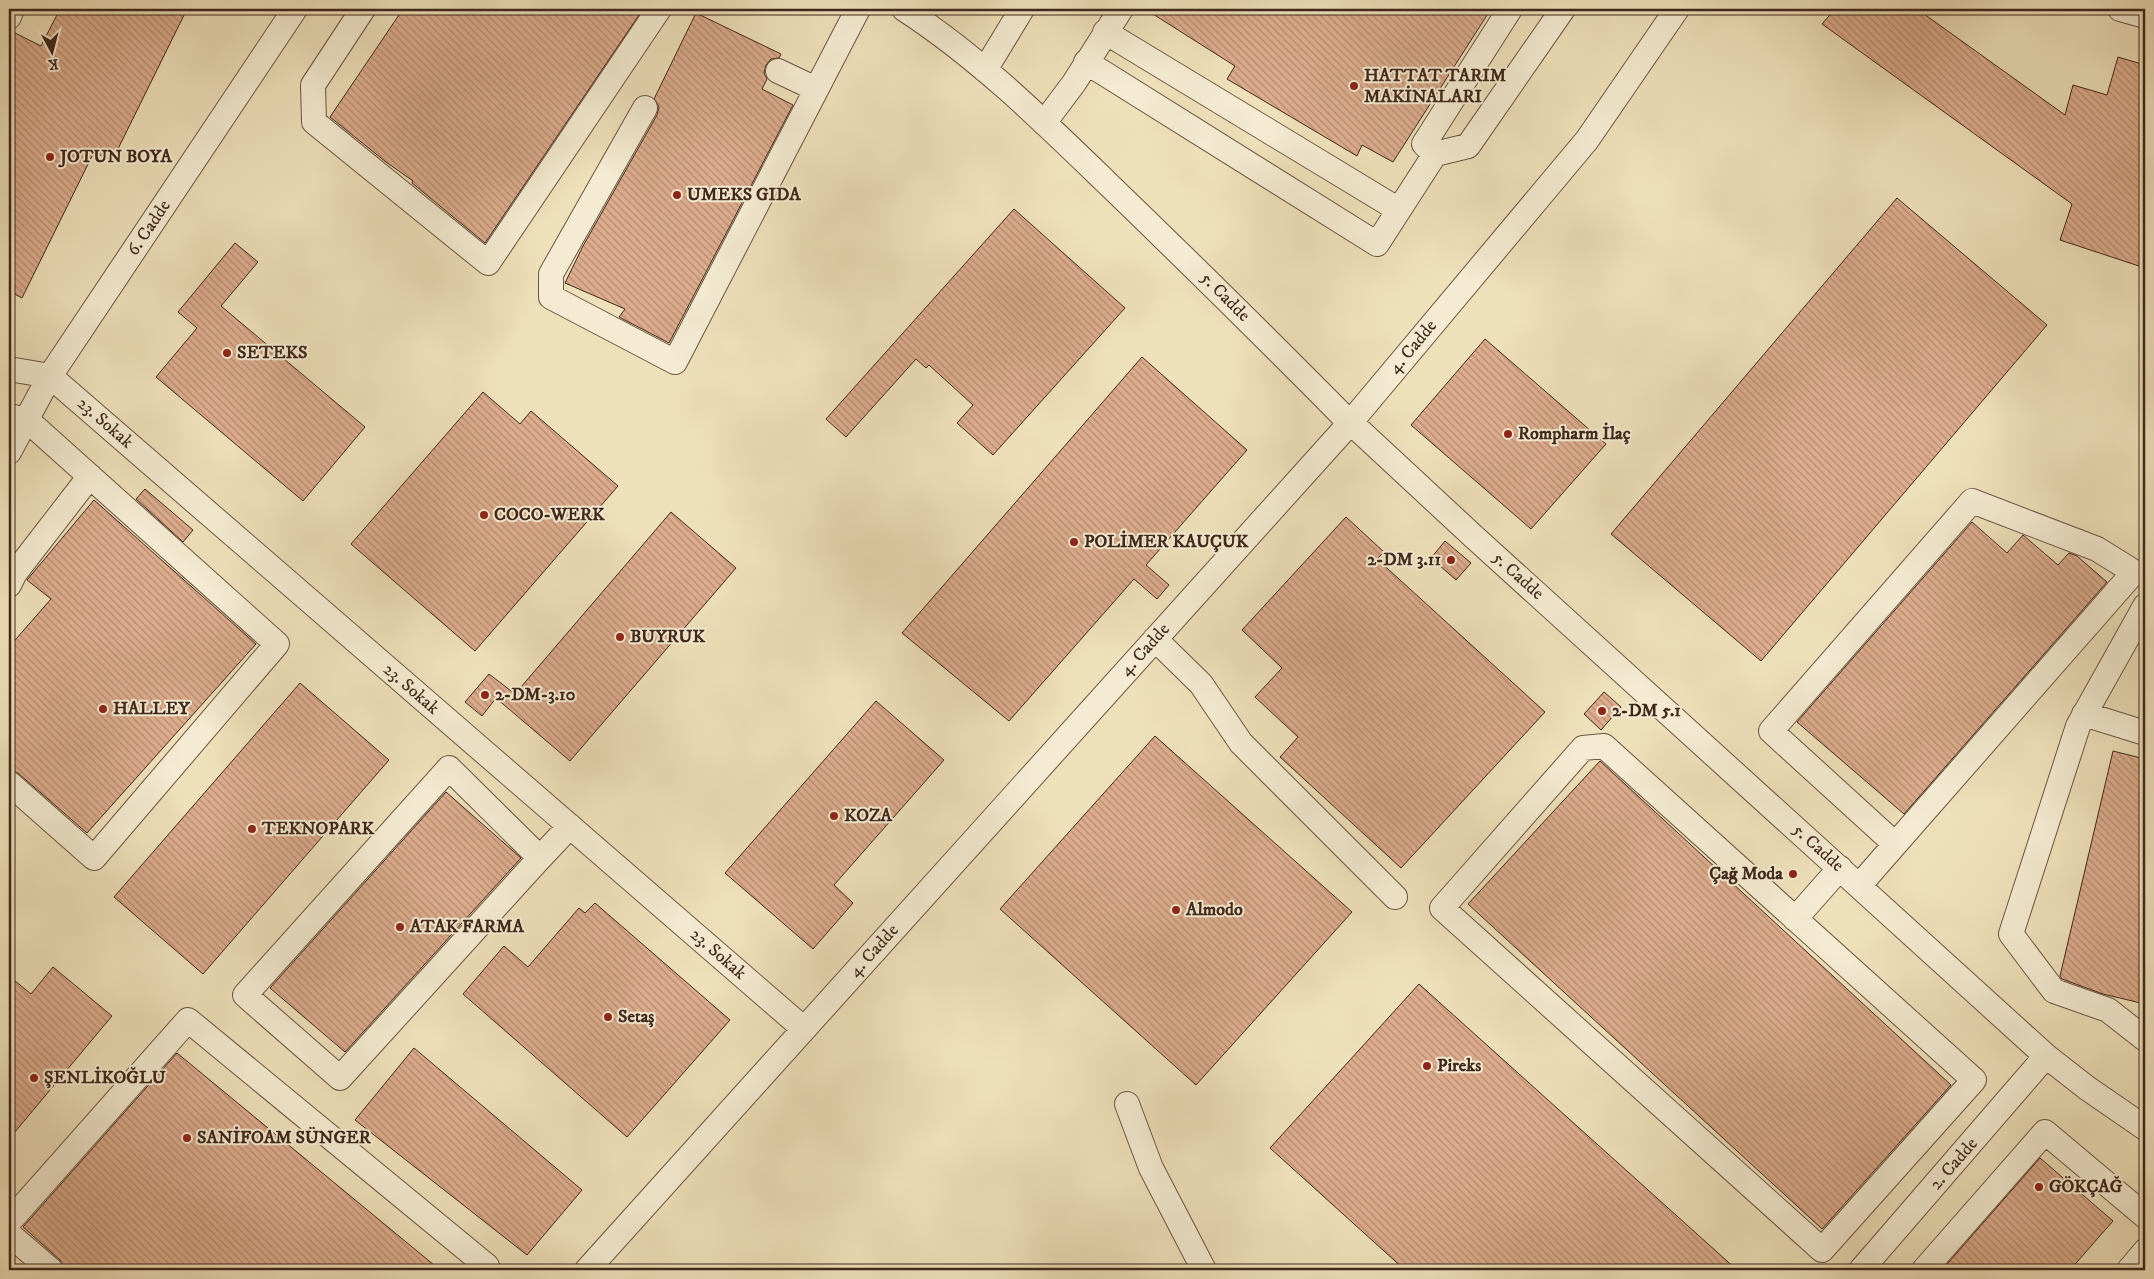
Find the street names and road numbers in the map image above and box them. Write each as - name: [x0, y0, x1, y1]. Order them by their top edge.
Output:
- street label: 6. Cadde: [122, 196, 176, 260]
- street label: 5. Cadde: [1195, 267, 1255, 327]
- street label: 4. Cadde: [1384, 315, 1442, 379]
- street label: 23. Sokak: [72, 393, 138, 453]
- street label: 5. Cadde: [1488, 547, 1548, 605]
- street label: 4. Cadde: [1115, 619, 1175, 681]
- street label: 23. Sokak: [378, 659, 444, 719]
- street label: 5. Cadde: [1788, 819, 1848, 877]
- street label: 4. Cadde: [844, 920, 904, 982]
- street label: 23. Sokak: [685, 924, 751, 984]
- street label: 2. Cadde: [1925, 1133, 1983, 1195]

